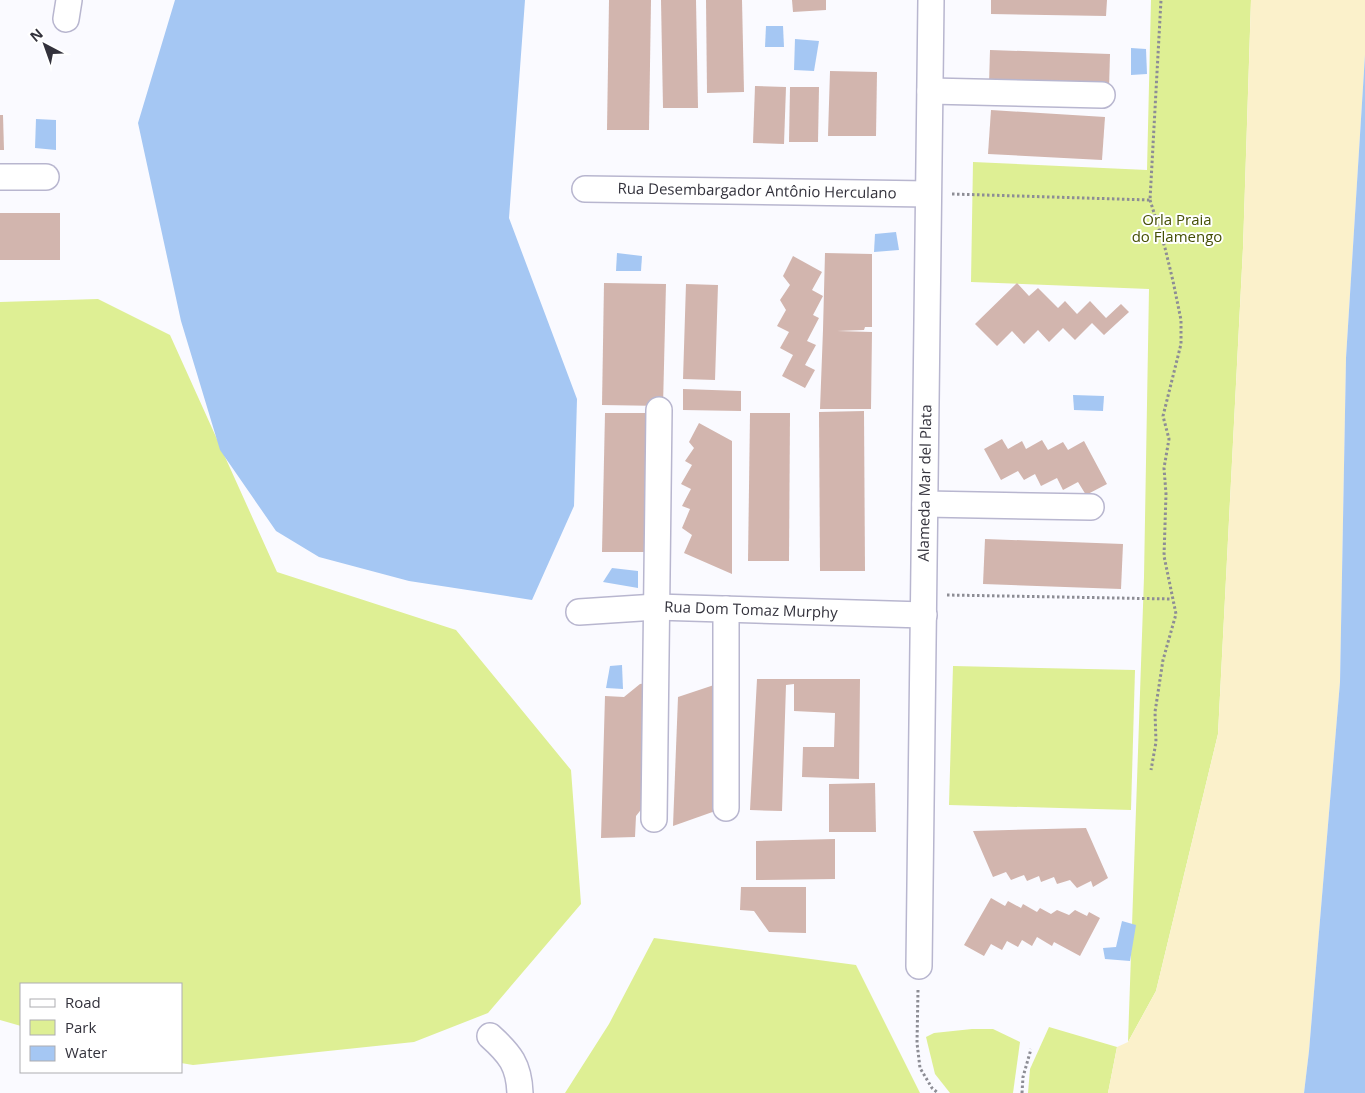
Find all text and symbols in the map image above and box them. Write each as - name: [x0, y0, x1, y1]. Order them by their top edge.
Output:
- north arrow: [20, 20, 70, 70]
- text: N: [26, 24, 47, 46]
- street label: Rua Desembargador Antônio Herculano: [617, 178, 897, 202]
- park label: Orla Praia do Flamengo: [1132, 209, 1222, 246]
- street label: Alameda Mar del Plata: [913, 404, 935, 562]
- street label: Rua Dom Tomaz Murphy: [664, 596, 839, 622]
- legend: [20, 983, 182, 1073]
- text: Road: [65, 992, 101, 1012]
- text: Park: [65, 1017, 96, 1037]
- text: Water: [65, 1042, 107, 1062]

